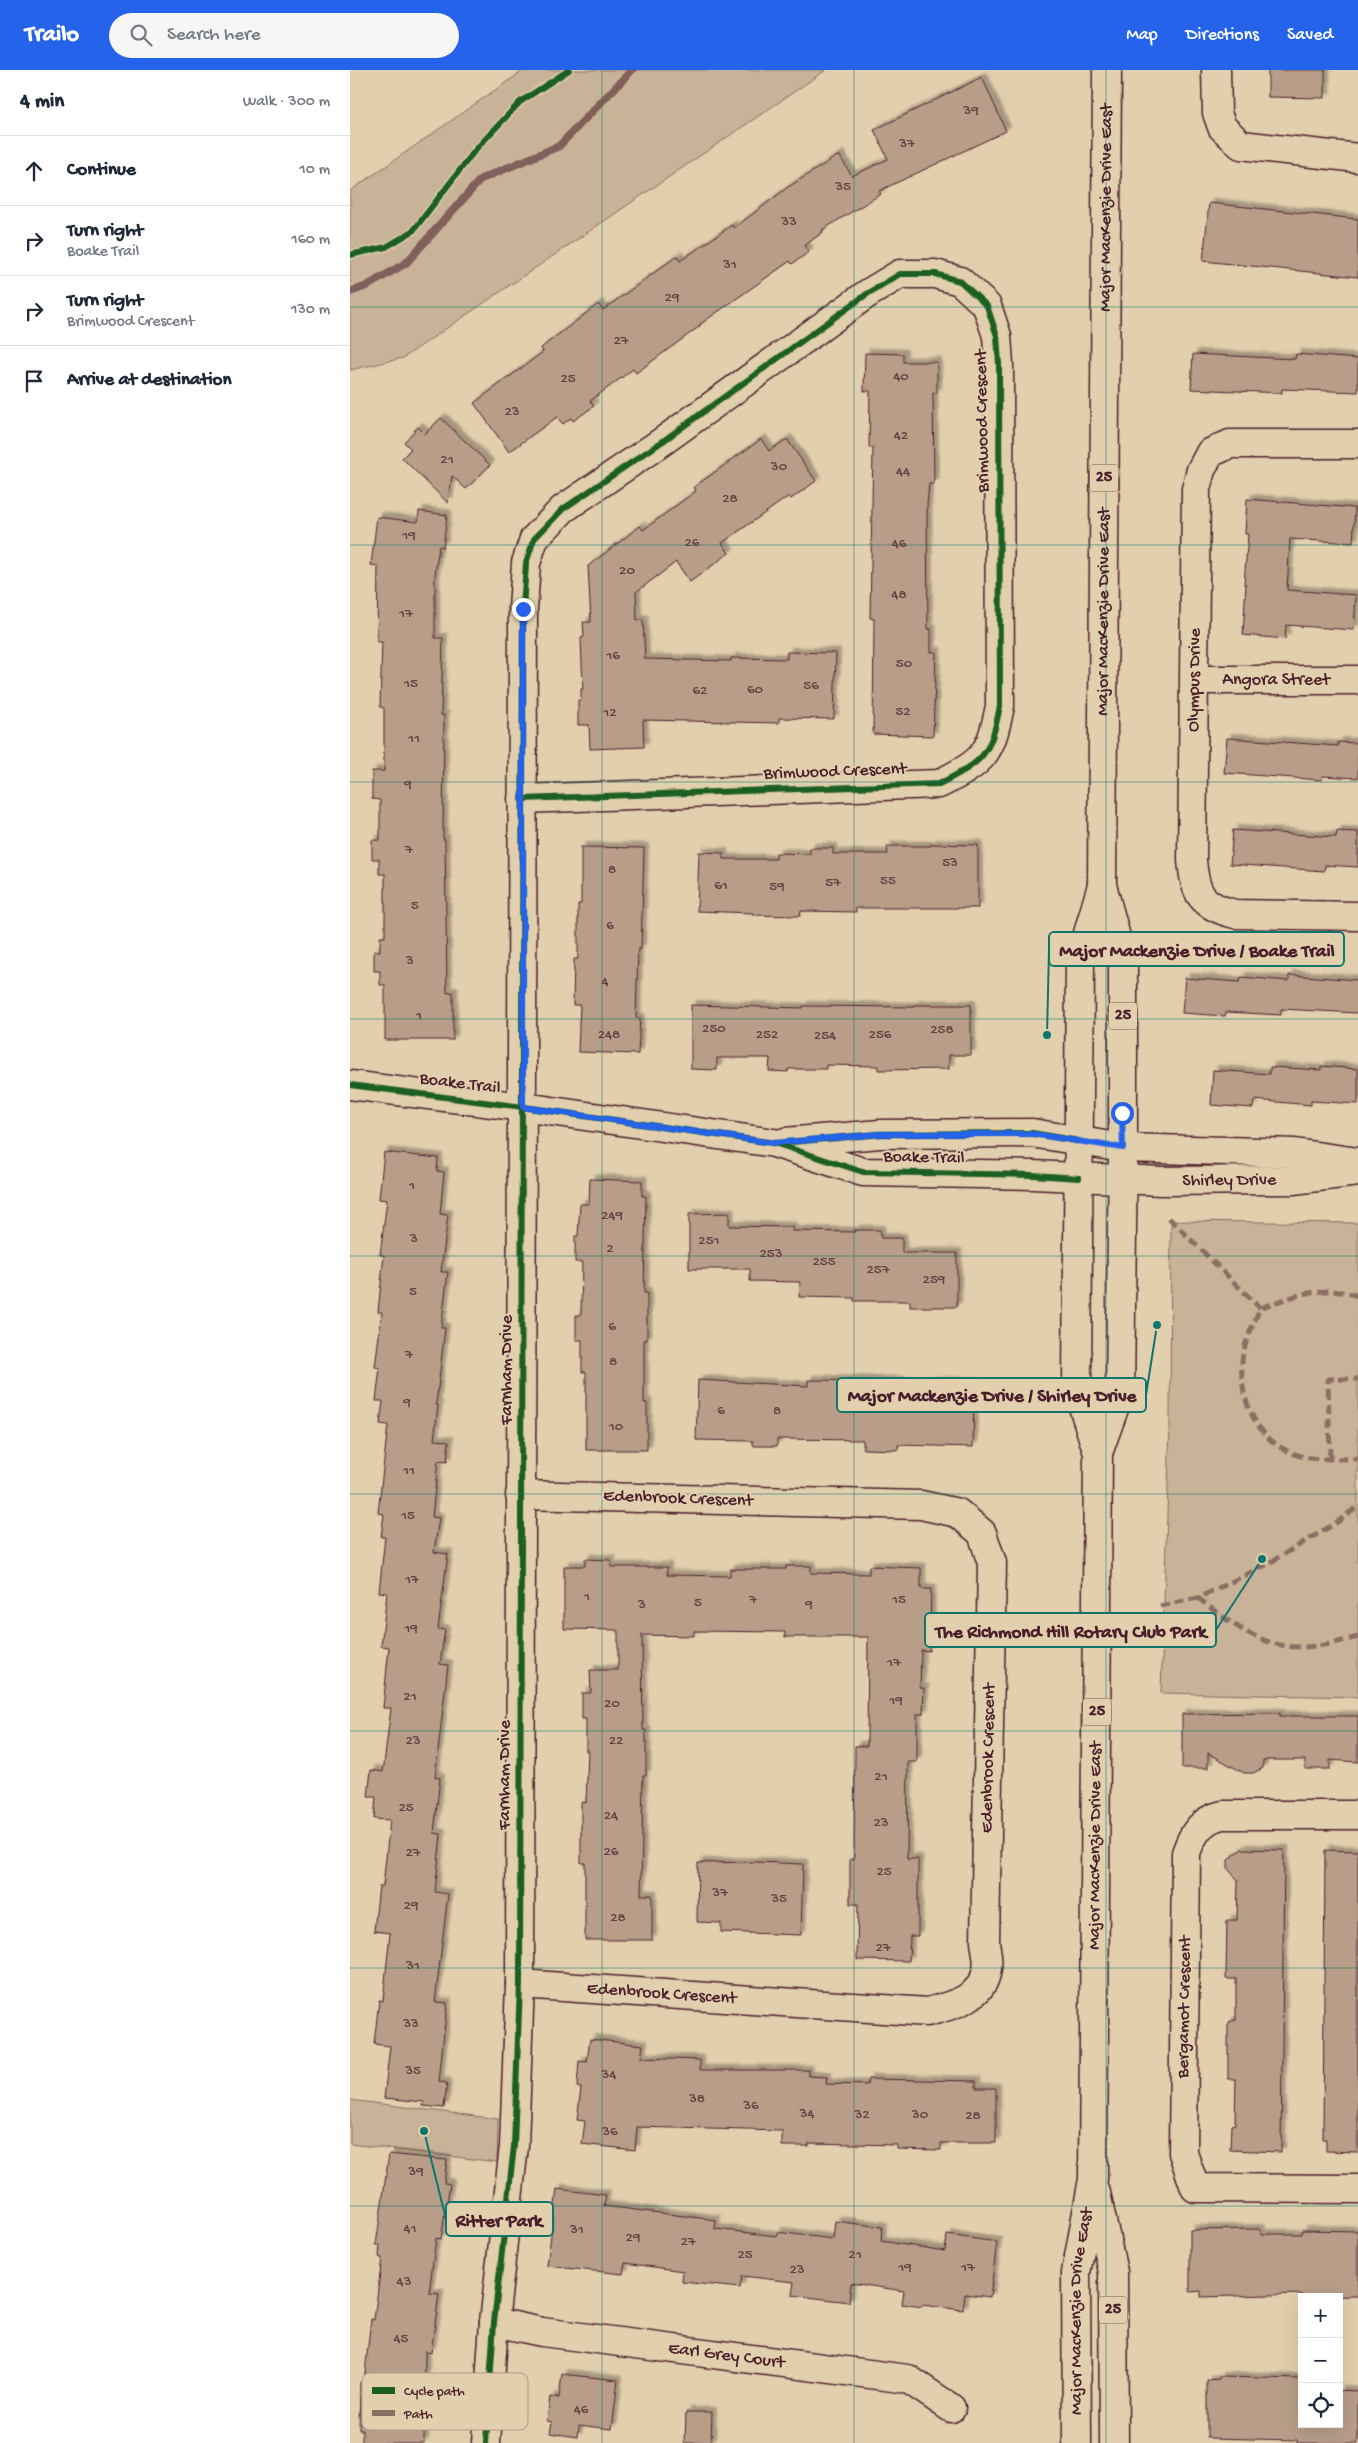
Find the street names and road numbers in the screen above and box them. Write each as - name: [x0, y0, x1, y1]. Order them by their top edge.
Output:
- street label: Major MacKenzie Drive East: [1095, 102, 1117, 312]
- street label: Brimwood Crescent: [971, 348, 995, 494]
- road number: 25: [1090, 464, 1118, 492]
- street label: Major MacKenzie Drive East: [1093, 506, 1115, 716]
- street label: Olympus Drive: [1184, 627, 1206, 732]
- street label: Angora Street: [1222, 670, 1331, 691]
- street label: Brimwood Crescent: [762, 759, 908, 785]
- road number: 25: [1109, 1002, 1137, 1029]
- street label: Boake Trail: [417, 1069, 502, 1099]
- street label: Boake Trail: [882, 1147, 965, 1169]
- street label: Shirley Drive: [1182, 1170, 1277, 1191]
- street label: Farnham Drive: [497, 1314, 518, 1426]
- street label: Edenbrook Crescent: [603, 1486, 755, 1512]
- street label: Edenbrook Crescent: [977, 1681, 1000, 1833]
- road number: 25: [1083, 1698, 1111, 1725]
- street label: Farnham Drive: [495, 1719, 516, 1831]
- street label: Major MacKenzie Drive East: [1084, 1740, 1107, 1950]
- street label: Bergamot Crescent: [1173, 1934, 1197, 2079]
- street label: Edenbrook Crescent: [586, 1978, 739, 2009]
- street label: Major MacKenzie Drive East: [1066, 2204, 1098, 2415]
- road number: 25: [1099, 2296, 1127, 2324]
- street label: Earl Grey Court: [667, 2338, 788, 2374]

